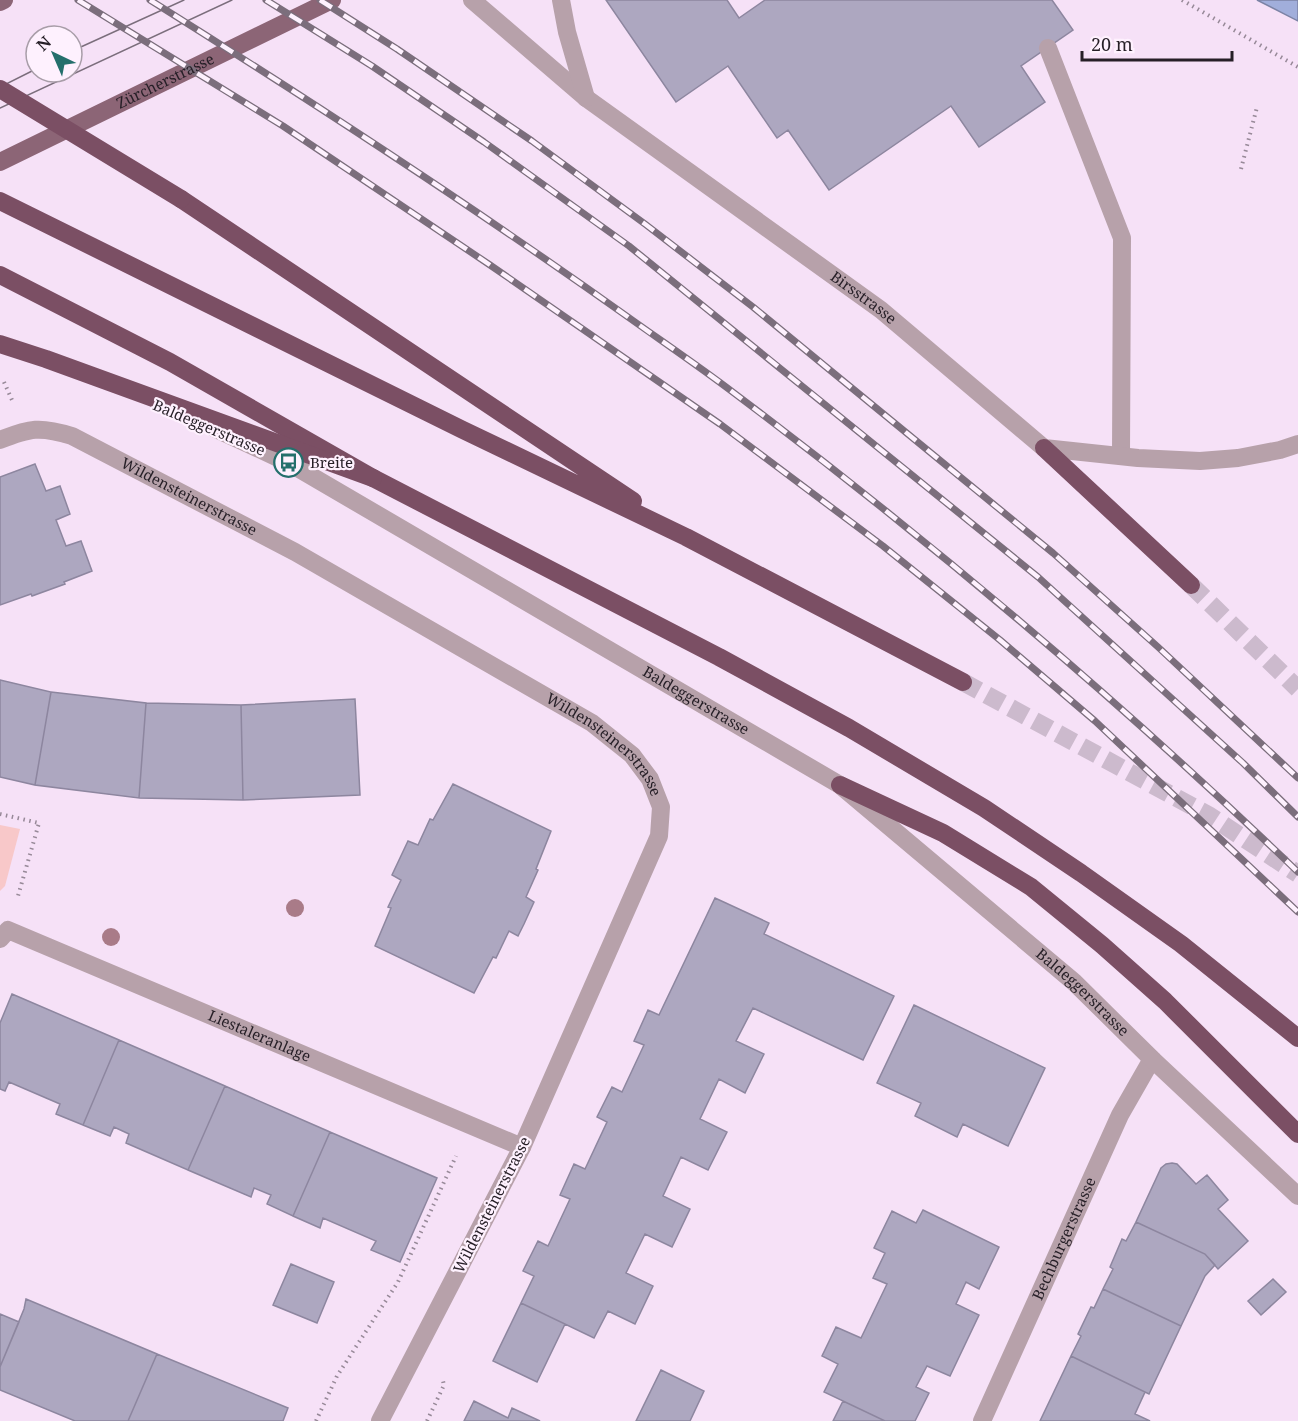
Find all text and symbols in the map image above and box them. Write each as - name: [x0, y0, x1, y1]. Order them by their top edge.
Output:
- north arrow: [24, 24, 84, 84]
- scale bar: [1082, 24, 1232, 62]
- text: N: [31, 31, 56, 56]
- text: 20 m: [1091, 32, 1133, 56]
- street label: Zürcherstrasse: [113, 48, 217, 113]
- street label: Birsstrasse: [827, 266, 901, 328]
- street label: Baldeggerstrasse: [150, 394, 269, 460]
- bus stop icon: Breite: [273, 447, 305, 479]
- street label: Wildensteinerstrasse: [118, 452, 261, 540]
- place label: Breite: [310, 452, 353, 472]
- street label: Baldeggerstrasse: [639, 661, 753, 739]
- street label: Wildensteinerstrasse: [543, 688, 667, 799]
- street label: Baldeggerstrasse: [1032, 943, 1134, 1040]
- street label: Liestaleranlage: [206, 1005, 314, 1066]
- street label: Wildensteinerstrasse: [448, 1133, 534, 1276]
- street label: Bechburgerstrasse: [1027, 1174, 1100, 1303]

